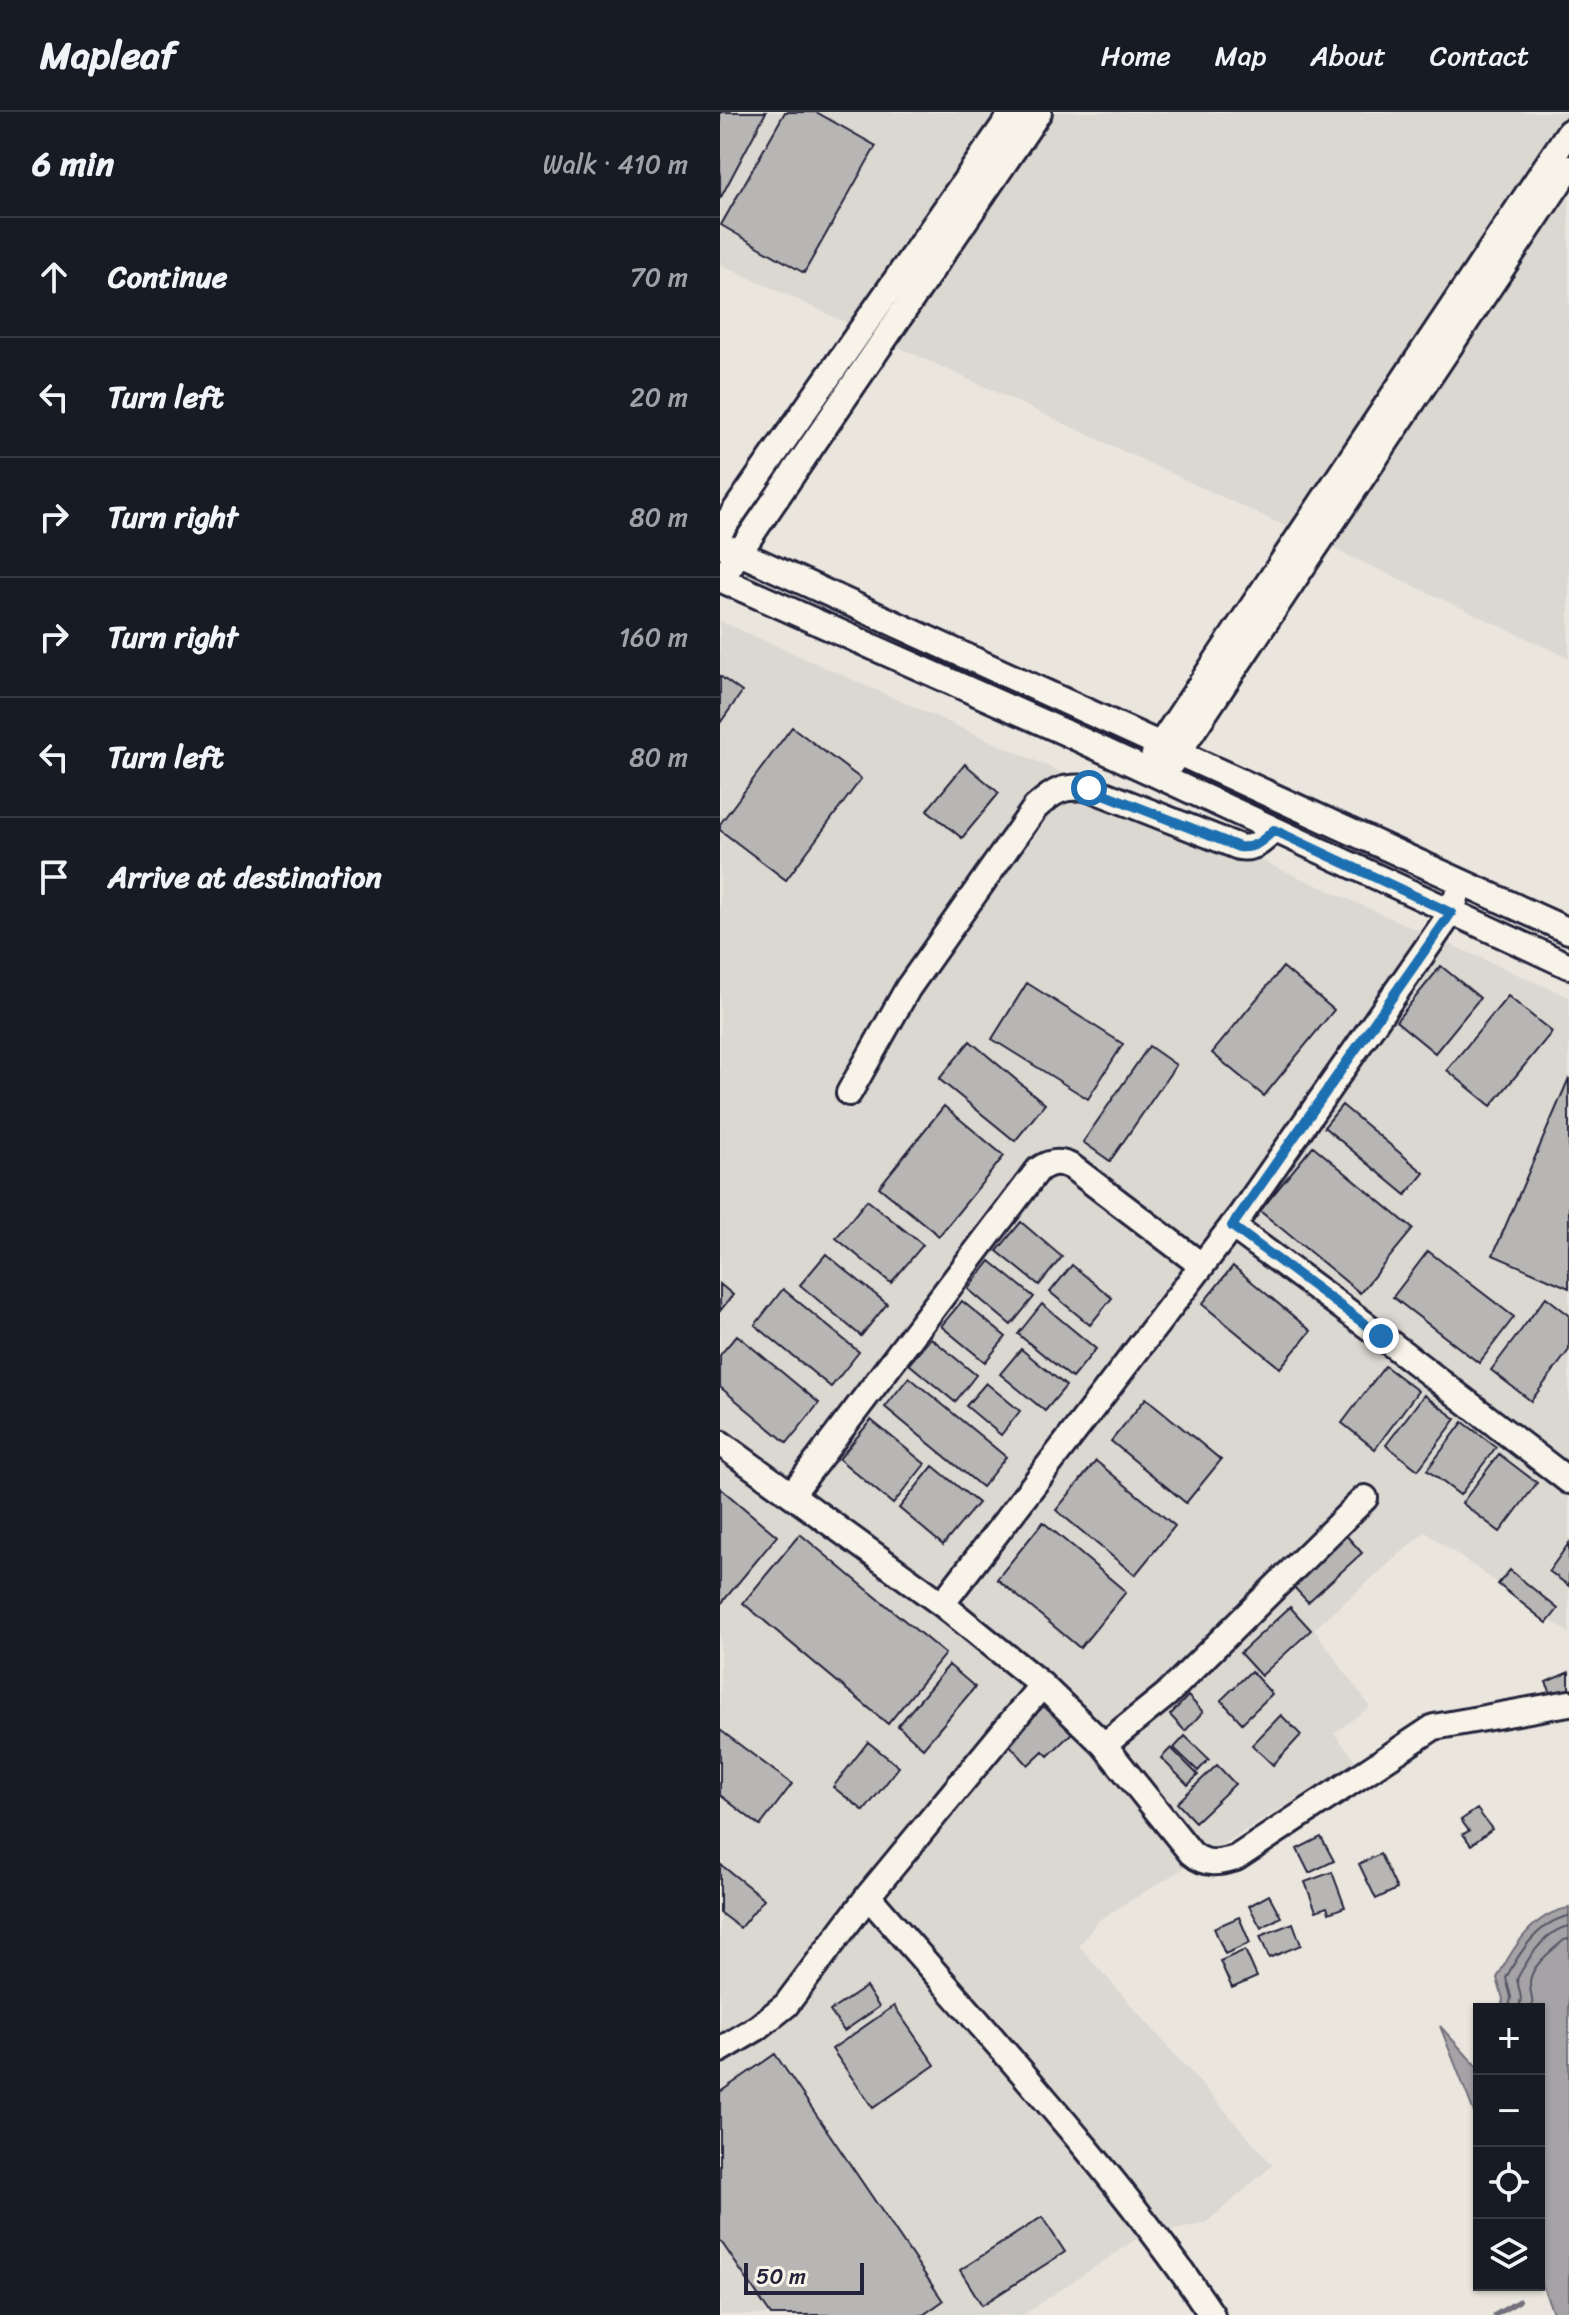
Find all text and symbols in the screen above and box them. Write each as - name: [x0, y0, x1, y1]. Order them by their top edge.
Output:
- text: Mapleaf: [40, 22, 176, 89]
- text: Home: [1101, 31, 1171, 80]
- text: Map: [1215, 31, 1266, 80]
- text: About: [1310, 31, 1386, 80]
- text: Contact: [1430, 31, 1529, 80]
- text: 6 min: [32, 134, 114, 194]
- text: Walk · 410 m: [543, 141, 688, 187]
- text: Continue: [108, 250, 227, 304]
- text: 70 m: [630, 254, 688, 300]
- icon: ahead: [32, 255, 76, 299]
- text: Turn left: [108, 370, 224, 424]
- text: 20 m: [630, 374, 688, 420]
- icon: left: [32, 375, 76, 419]
- text: Turn right: [108, 490, 238, 544]
- text: 80 m: [629, 494, 688, 540]
- icon: right: [32, 495, 76, 539]
- text: Turn right: [108, 610, 238, 664]
- text: 160 m: [619, 614, 688, 660]
- icon: right: [32, 615, 76, 659]
- text: Turn left: [108, 730, 224, 784]
- text: 80 m: [629, 734, 688, 780]
- icon: left: [32, 735, 76, 779]
- route start: [1071, 770, 1107, 806]
- text: Arrive at destination: [108, 850, 382, 904]
- icon: arrive: [32, 855, 76, 899]
- route end: [1363, 1318, 1399, 1354]
- map controls: [1473, 2003, 1545, 2291]
- button: +: [1473, 2003, 1545, 2075]
- button: −: [1473, 2075, 1545, 2147]
- button: locate: [1473, 2147, 1545, 2219]
- button: layers: [1473, 2219, 1545, 2291]
- text: 50 m: [756, 2257, 806, 2296]
- scale bar: [744, 2259, 864, 2295]

